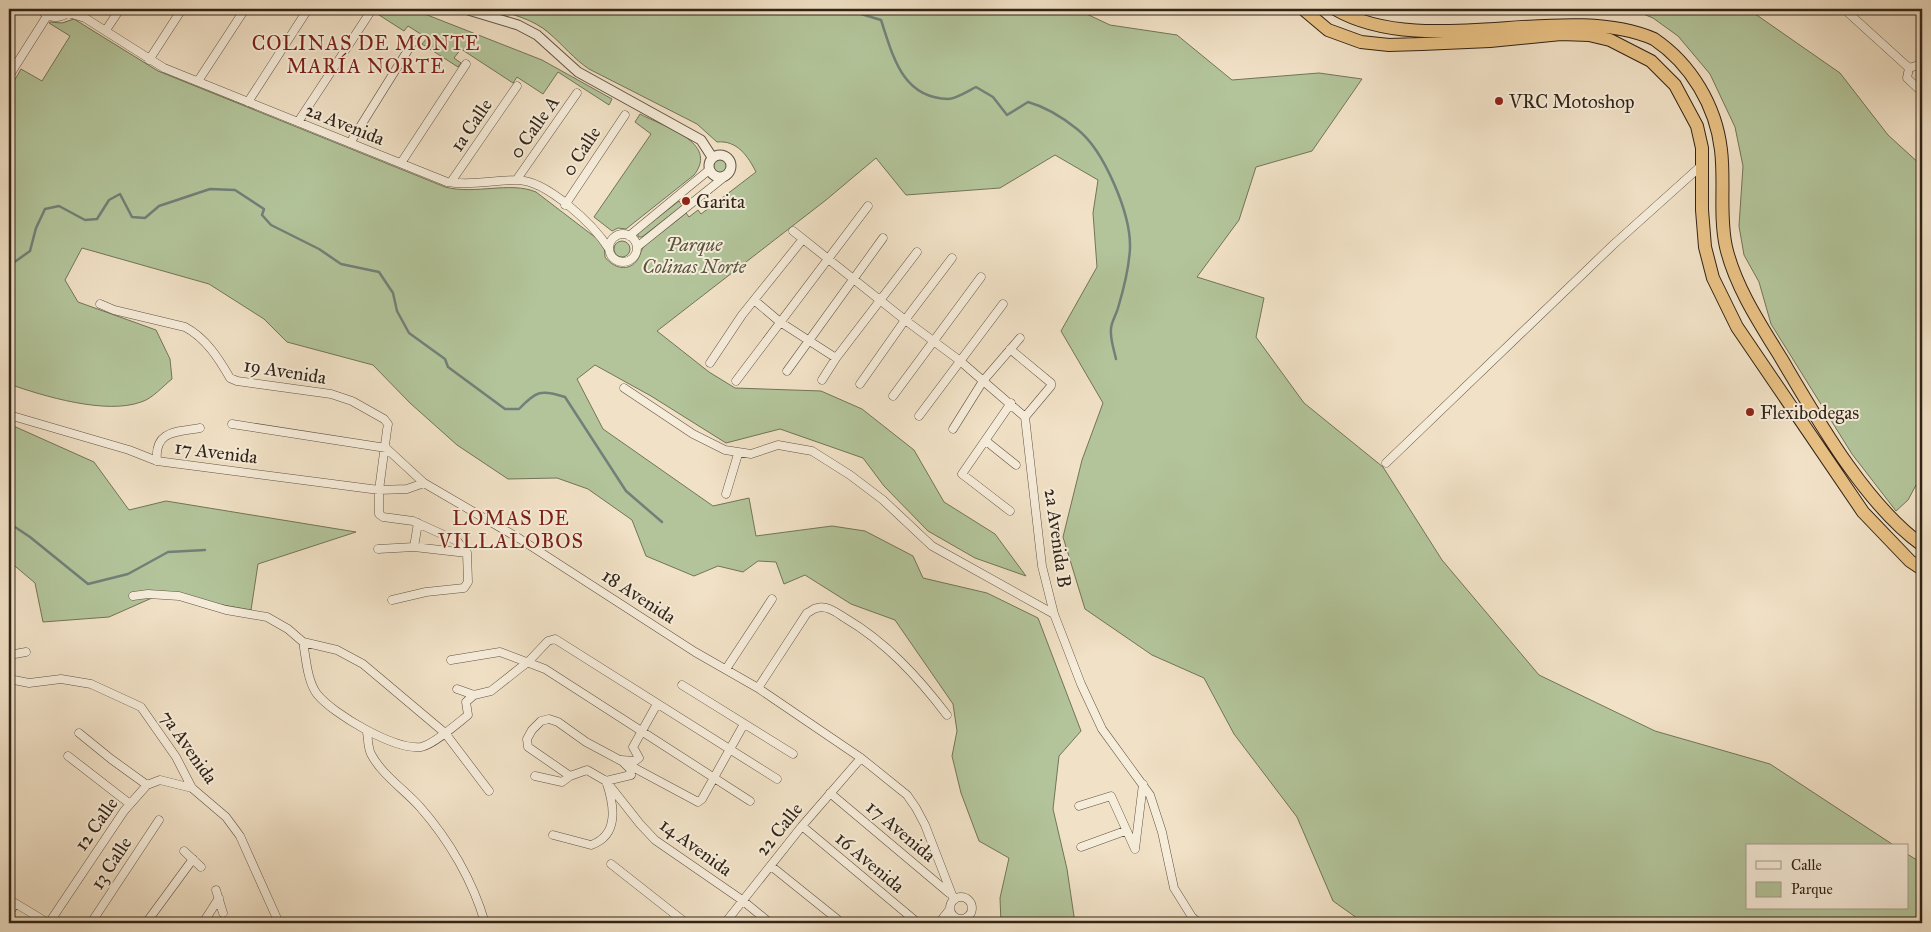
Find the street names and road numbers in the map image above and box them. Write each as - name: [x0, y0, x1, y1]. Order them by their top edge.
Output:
- street label: 0 Calle A: [504, 91, 564, 163]
- street label: 1a Calle: [445, 94, 497, 156]
- street label: 2a Avenida: [302, 98, 389, 151]
- street label: 0 Calle: [557, 122, 605, 180]
- street label: 19 Avenida: [242, 353, 329, 389]
- street label: 17 Avenida: [173, 435, 260, 469]
- street label: 2a Avenida B: [1040, 487, 1076, 589]
- street label: 18 Avenida: [598, 564, 681, 629]
- street label: 7a Avenida: [155, 706, 223, 789]
- street label: 12 Calle: [69, 793, 123, 855]
- street label: 17 Avenida: [862, 795, 941, 867]
- street label: 22 Calle: [751, 798, 807, 860]
- street label: 14 Avenida: [655, 813, 738, 882]
- street label: 16 Avenida: [831, 826, 910, 898]
- street label: 13 Calle: [85, 832, 137, 894]

